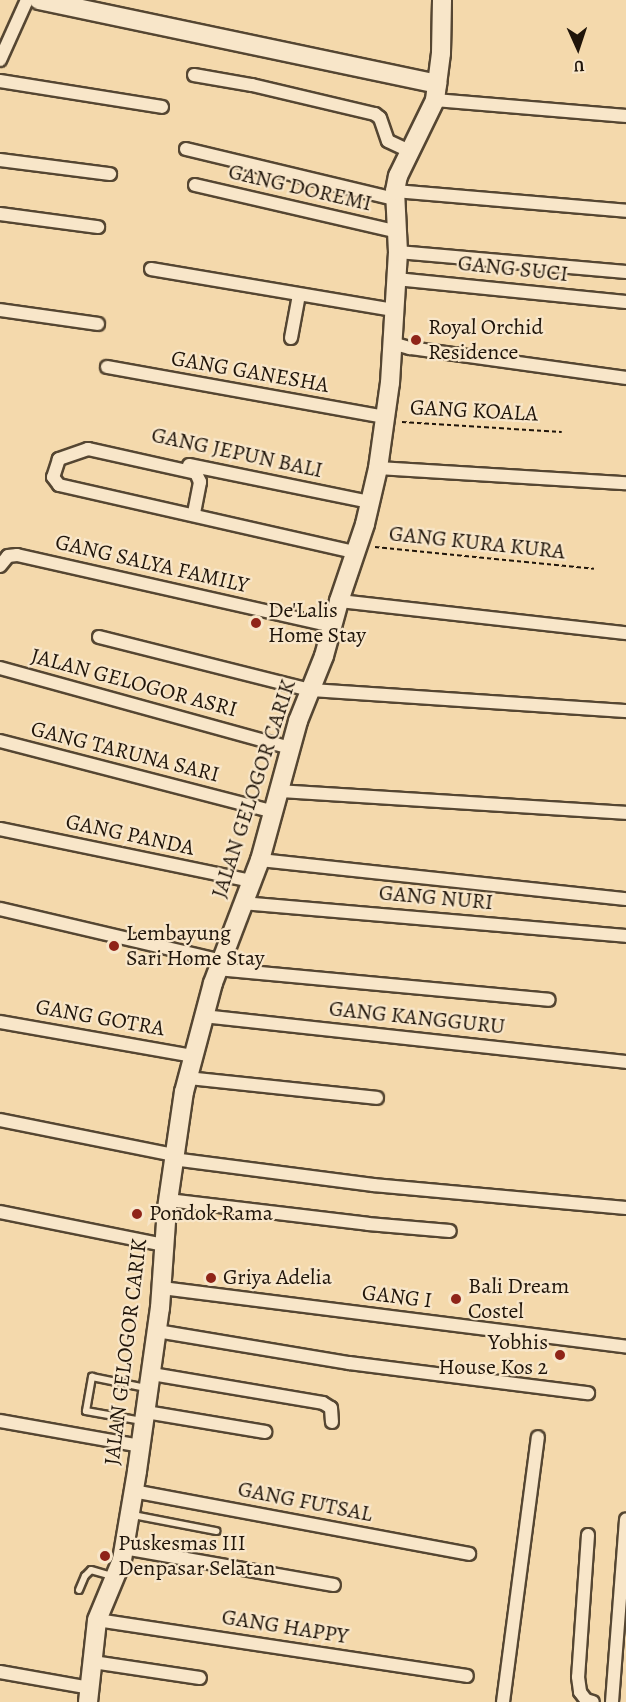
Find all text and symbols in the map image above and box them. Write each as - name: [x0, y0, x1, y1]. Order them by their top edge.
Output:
- north arrow: [548, 18, 608, 78]
- text: U: [573, 55, 585, 77]
- street label: GANG DOREMI: [226, 159, 374, 217]
- street label: GANG SUCI: [457, 250, 569, 288]
- place label: Royal Orchid Residence: [428, 314, 543, 366]
- marker: Royal Orchid Residence: [409, 333, 423, 347]
- street label: GANG GANESHA: [169, 345, 331, 399]
- street label: GANG KOALA: [409, 394, 539, 428]
- street label: GANG JEPUN BALI: [149, 422, 325, 484]
- street label: GANG KURA KURA: [388, 521, 566, 565]
- street label: GANG SALYA FAMILY: [53, 529, 251, 599]
- place label: De'Lalis Home Stay: [268, 597, 366, 648]
- marker: De'Lalis Home Stay: [249, 616, 263, 630]
- street label: JALAN GELOGOR ASRI: [28, 643, 240, 723]
- street label: JALAN GELOGOR CARIK: [206, 676, 302, 902]
- street label: GANG TARUNA SARI: [28, 716, 222, 788]
- street label: GANG PANDA: [63, 809, 197, 861]
- street label: GANG NURI: [378, 880, 494, 916]
- place label: Lembayung Sari Home Stay: [126, 920, 265, 972]
- marker: Lembayung Sari Home Stay: [107, 939, 121, 953]
- street label: GANG GOTRA: [34, 994, 166, 1042]
- street label: GANG KANGGURU: [328, 996, 506, 1040]
- place label: Pondok Rama: [149, 1201, 273, 1227]
- marker: Pondok Rama: [130, 1207, 144, 1221]
- street label: JALAN GELOGOR CARIK: [99, 1237, 153, 1467]
- place label: Griya Adelia: [223, 1265, 332, 1291]
- marker: Griya Adelia: [204, 1271, 218, 1285]
- place label: Bali Dream Costel: [468, 1273, 569, 1324]
- street label: GANG I: [360, 1280, 434, 1314]
- marker: Bali Dream Costel: [449, 1292, 463, 1306]
- place label: Yobhis House Kos 2: [438, 1329, 548, 1380]
- marker: Yobhis House Kos 2: [553, 1348, 567, 1362]
- street label: GANG FUTSAL: [236, 1476, 374, 1528]
- place label: Puskesmas III Denpasar Selatan: [118, 1530, 275, 1582]
- marker: Puskesmas III Denpasar Selatan: [96, 1547, 114, 1565]
- street label: GANG HAPPY: [220, 1604, 350, 1650]

